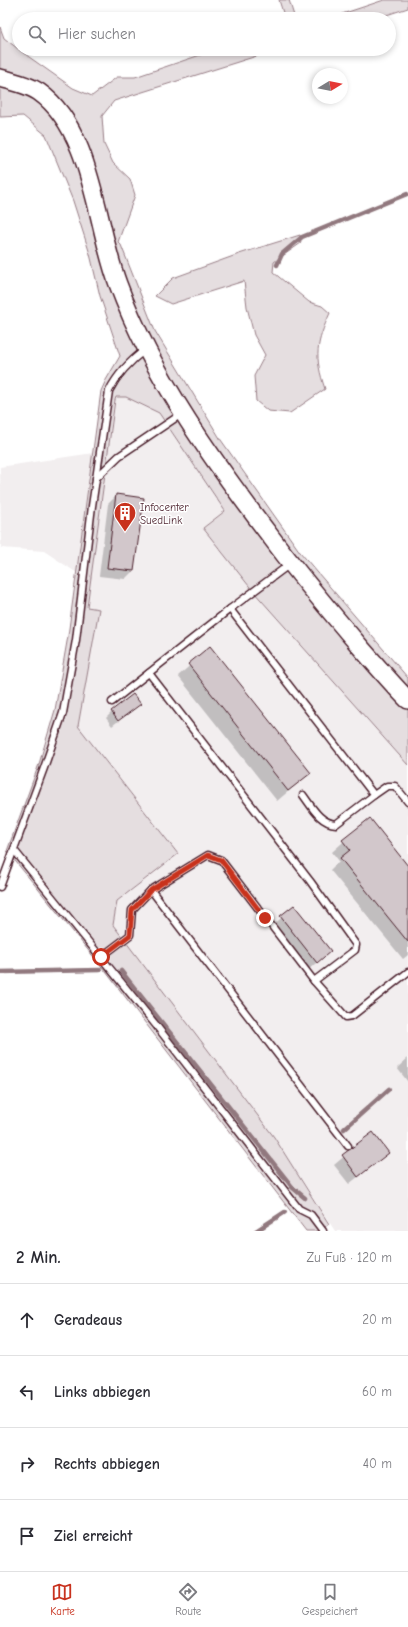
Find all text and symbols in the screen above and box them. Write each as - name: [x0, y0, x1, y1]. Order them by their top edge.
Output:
- search box: [12, 12, 396, 56]
- icon: search: [26, 23, 48, 45]
- text: Hier suchen: [58, 25, 136, 43]
- north arrow: [312, 68, 348, 104]
- building icon: Infocenter SuedLink: [112, 500, 138, 533]
- place label: Infocenter SuedLink: [140, 501, 189, 527]
- route end: [256, 909, 274, 927]
- route start: [92, 948, 110, 966]
- text: 2 Min.: [16, 1248, 61, 1267]
- text: Zu Fuß · 120 m: [307, 1250, 392, 1265]
- icon: ahead: [16, 1309, 38, 1331]
- text: Geradeaus: [54, 1311, 122, 1329]
- text: 20 m: [362, 1312, 392, 1327]
- icon: left: [16, 1381, 38, 1403]
- text: Links abbiegen: [54, 1383, 151, 1401]
- text: 60 m: [362, 1384, 392, 1399]
- icon: right: [16, 1453, 38, 1475]
- text: Rechts abbiegen: [54, 1455, 160, 1473]
- text: 40 m: [363, 1456, 392, 1471]
- icon: arrive: [16, 1525, 38, 1547]
- text: Ziel erreicht: [54, 1527, 132, 1545]
- tab: Karte: [50, 1581, 75, 1618]
- tab: Route: [175, 1581, 201, 1618]
- tab: Gespeichert: [302, 1581, 358, 1618]

